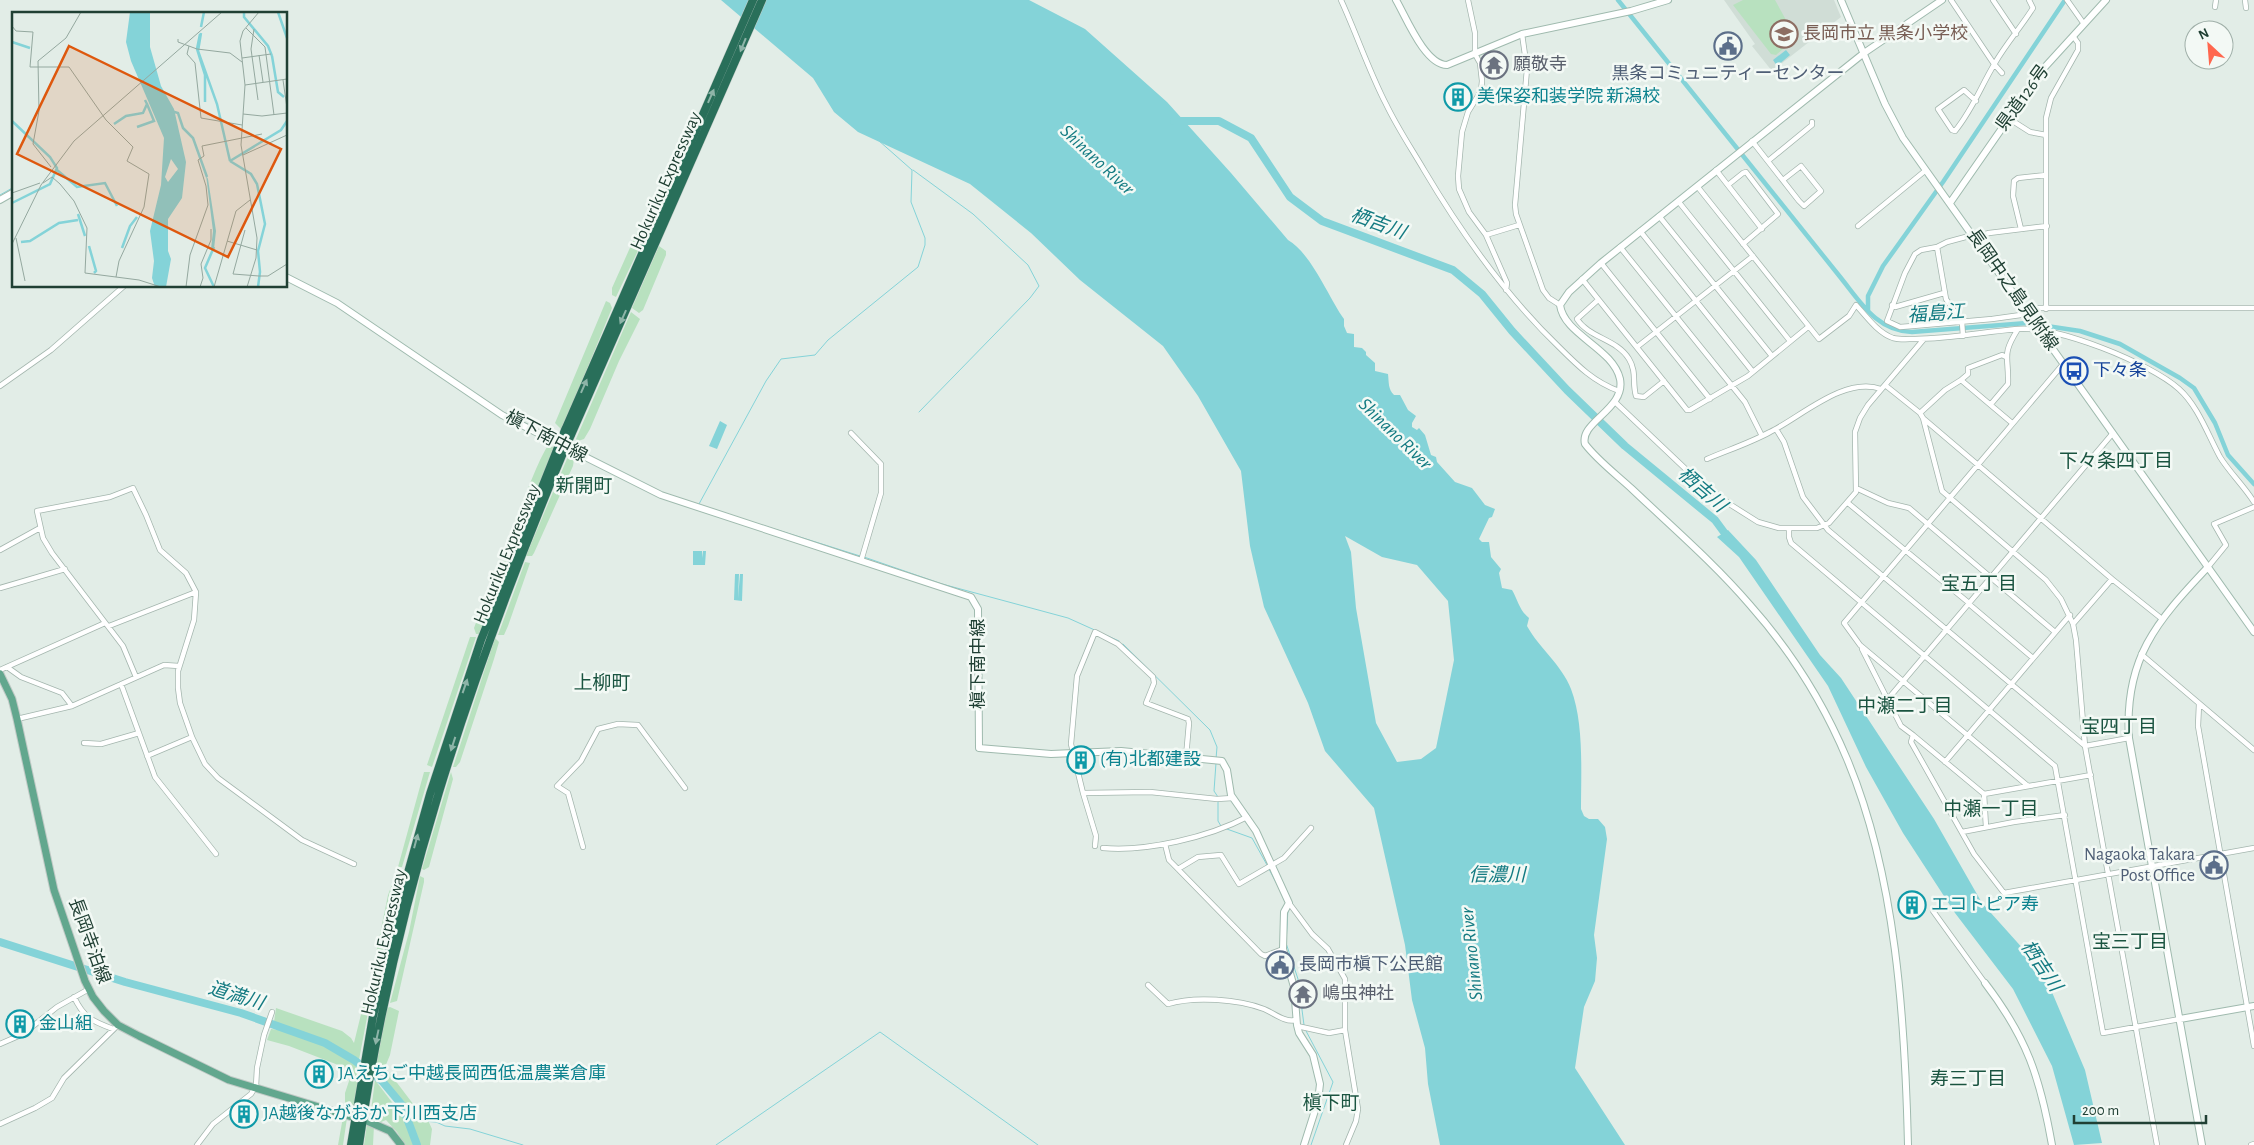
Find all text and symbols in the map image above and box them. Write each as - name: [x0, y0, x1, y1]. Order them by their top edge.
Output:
- inset map: [12, 12, 288, 288]
- school or university icon: 長岡市立 黒条小学校: [1769, 19, 1799, 49]
- north arrow: [2184, 20, 2234, 70]
- place label: 長岡市立 黒条小学校: [1803, 23, 1968, 43]
- text: N: [2196, 26, 2211, 43]
- public building icon: 黒条コミュニティーセンター: [1713, 31, 1743, 61]
- one-way arrow: [739, 38, 747, 53]
- temple icon: 願敬寺: [1479, 50, 1509, 80]
- place label: 願敬寺: [1513, 55, 1567, 74]
- street label: 県道126号: [1992, 60, 2053, 134]
- place label: 黒条コミュニティーセンター: [1612, 64, 1844, 83]
- building icon: 美保姿和装学院 新潟校: [1443, 82, 1473, 112]
- place label: 美保姿和装学院 新潟校: [1477, 86, 1660, 106]
- one-way arrow: [708, 89, 716, 103]
- street label: Hokuriku Expressway: [627, 109, 705, 253]
- water label: Shinano River: [1056, 121, 1138, 199]
- water label: 栖吉川: [1348, 204, 1410, 243]
- street label: 長岡中之島見附線: [1963, 225, 2062, 354]
- water label: 福島江: [1907, 300, 1967, 325]
- one-way arrow: [619, 310, 627, 324]
- bus stop icon: 下々条: [2059, 356, 2089, 386]
- place label: 下々条: [2093, 361, 2147, 380]
- one-way arrow: [581, 378, 589, 393]
- water label: Shinano River: [1355, 395, 1436, 474]
- street label: 槇下南中線: [502, 406, 591, 466]
- district label: 下々条四丁目: [2059, 451, 2173, 471]
- water label: 栖吉川: [1674, 463, 1732, 517]
- district label: 新開町: [555, 476, 613, 496]
- street label: Hokuriku Expressway: [471, 481, 543, 626]
- district label: 宝五丁目: [1941, 573, 2017, 594]
- street label: 槇下南中線: [968, 619, 988, 709]
- district label: 上柳町: [573, 672, 631, 693]
- one-way arrow: [461, 678, 469, 693]
- district label: 中瀬二丁目: [1857, 696, 1953, 716]
- district label: 宝四丁目: [2081, 716, 2157, 737]
- one-way arrow: [449, 737, 457, 752]
- building icon: (有)北都建設: [1066, 745, 1096, 775]
- place label: (有)北都建設: [1100, 749, 1201, 769]
- district label: 中瀬一丁目: [1943, 799, 2039, 819]
- one-way arrow: [413, 834, 421, 849]
- place label: Nagaoka Takara Post Office: [2084, 846, 2195, 885]
- public building icon: Nagaoka Takara Post Office: [2199, 850, 2229, 880]
- water label: 信濃川: [1468, 865, 1527, 885]
- street label: Hokuriku Expressway: [358, 867, 410, 1017]
- building icon: エコトピア寿: [1897, 890, 1927, 920]
- street label: 長岡寺泊線: [65, 895, 115, 986]
- place label: エコトピア寿: [1931, 895, 2039, 914]
- water label: Shinano River: [1458, 906, 1486, 1001]
- district label: 宝三丁目: [2092, 931, 2168, 952]
- water label: 栖吉川: [2017, 936, 2067, 997]
- public building icon: 長岡市槇下公民館: [1265, 950, 1295, 980]
- place label: 長岡市槇下公民館: [1299, 954, 1443, 974]
- water label: 道満川: [206, 978, 268, 1014]
- temple icon: 嶋虫神社: [1288, 979, 1318, 1009]
- place label: 嶋虫神社: [1322, 983, 1394, 1003]
- building icon: 金山組: [5, 1009, 35, 1039]
- place label: 金山組: [39, 1013, 93, 1033]
- one-way arrow: [373, 1029, 381, 1044]
- building icon: JAえちご中越長岡西低温農業倉庫: [304, 1059, 334, 1089]
- place label: JAえちご中越長岡西低温農業倉庫: [338, 1063, 606, 1083]
- district label: 寿三丁目: [1930, 1069, 2006, 1089]
- scale bar: [2074, 1092, 2206, 1124]
- district label: 槇下町: [1302, 1093, 1360, 1113]
- building icon: JA越後ながおか下川西支店: [229, 1099, 259, 1129]
- place label: JA越後ながおか下川西支店: [263, 1103, 477, 1123]
- text: 200 m: [2082, 1103, 2119, 1118]

